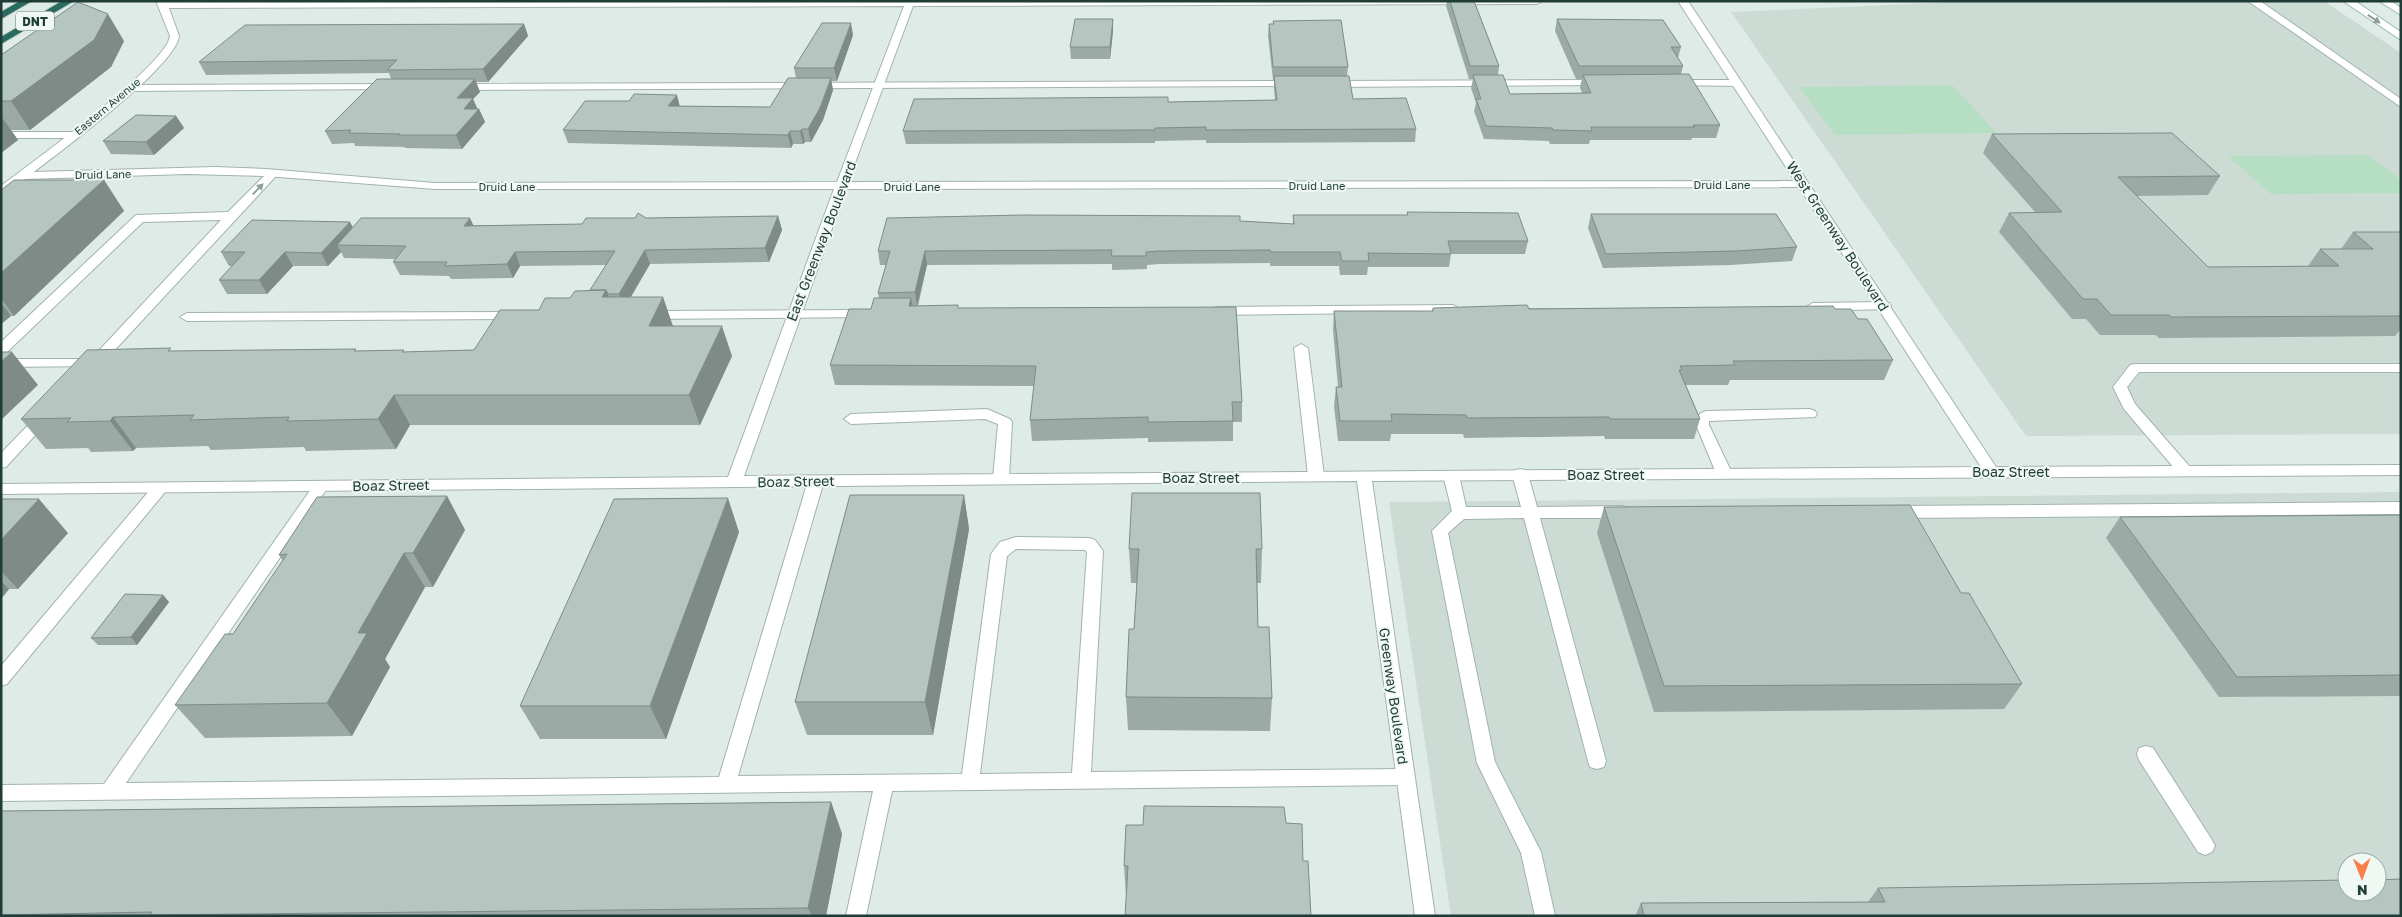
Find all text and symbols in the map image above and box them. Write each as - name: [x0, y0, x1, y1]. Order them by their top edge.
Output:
- road number: DNT: [16, 12, 54, 30]
- one-way arrow: [2368, 14, 2381, 24]
- street label: Eastern Avenue: [71, 75, 143, 137]
- street label: East Greenway Boulevard: [783, 158, 859, 324]
- street label: West Greenway Boulevard: [1783, 158, 1893, 314]
- street label: Druid Lane: [74, 167, 132, 181]
- street label: Druid Lane: [1694, 178, 1750, 191]
- street label: Druid Lane: [1289, 179, 1345, 192]
- street label: Druid Lane: [479, 180, 535, 193]
- street label: Druid Lane: [884, 180, 940, 193]
- one-way arrow: [252, 183, 264, 195]
- street label: Boaz Street: [1972, 463, 2050, 480]
- street label: Boaz Street: [1567, 466, 1645, 483]
- street label: Boaz Street: [1162, 469, 1240, 486]
- street label: Boaz Street: [757, 472, 835, 490]
- street label: Boaz Street: [352, 476, 430, 494]
- street label: Greenway Boulevard: [1376, 627, 1412, 765]
- north arrow: [2337, 852, 2387, 902]
- text: N: [2357, 882, 2368, 899]

